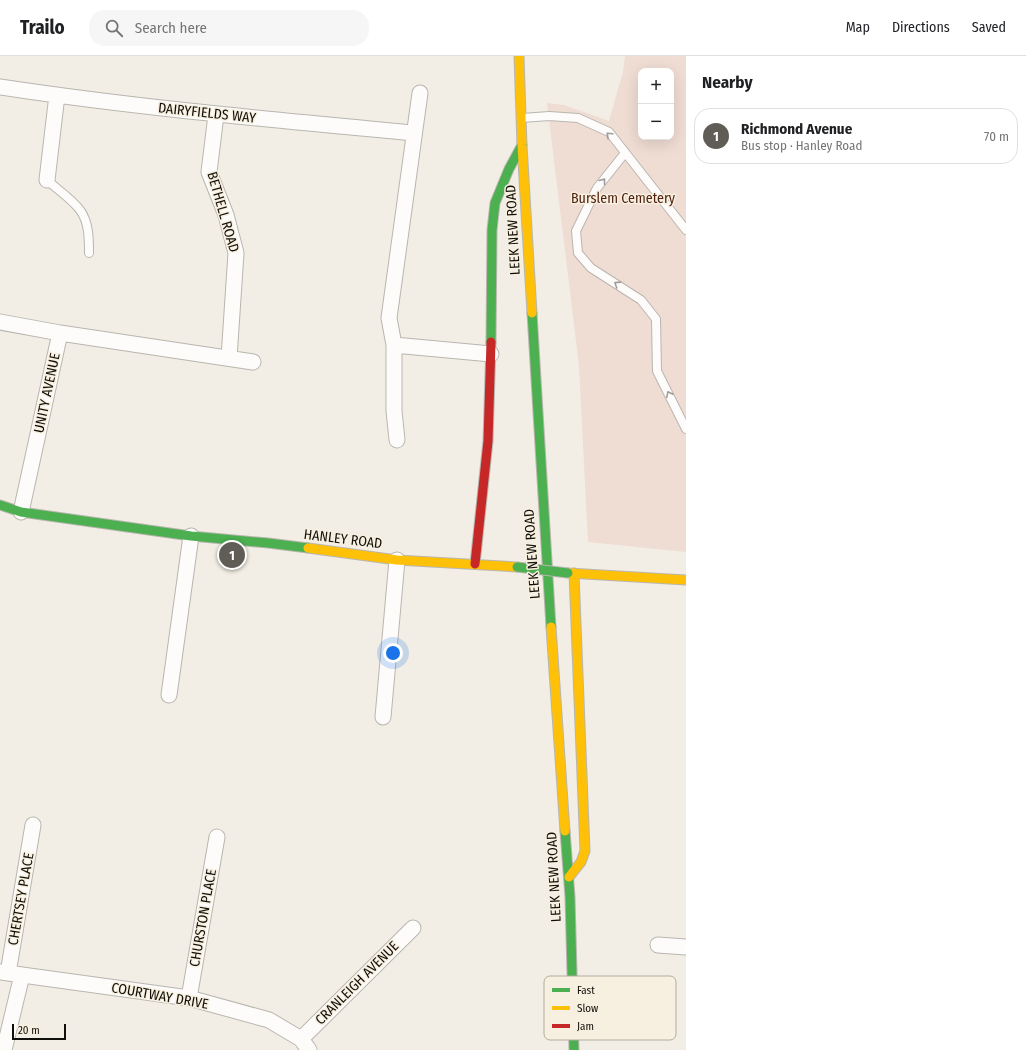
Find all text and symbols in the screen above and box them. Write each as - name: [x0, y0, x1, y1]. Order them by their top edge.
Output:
- search box: [89, 10, 369, 46]
- text: Trailo: [20, 16, 65, 39]
- icon: search: [103, 17, 125, 39]
- text: Search here: [135, 19, 207, 37]
- text: Map: [846, 19, 870, 36]
- text: Directions: [892, 19, 950, 36]
- text: Saved: [972, 19, 1006, 36]
- map controls: [638, 68, 674, 140]
- button: +: [638, 68, 674, 104]
- text: Nearby: [702, 72, 753, 93]
- street label: DAIRYFIELDS WAY: [157, 99, 257, 127]
- button: −: [638, 104, 674, 140]
- text: Richmond Avenue: [741, 120, 852, 138]
- text: 1: [713, 129, 719, 144]
- text: 70 m: [984, 129, 1009, 144]
- one-way arrow: [606, 132, 614, 139]
- text: Bus stop · Hanley Road: [741, 138, 862, 153]
- street label: BETHELL ROAD: [203, 170, 243, 254]
- one-way arrow: [599, 178, 606, 185]
- street label: LEEK NEW ROAD: [502, 184, 524, 276]
- park label: Burslem Cemetery: [571, 190, 676, 207]
- one-way arrow: [614, 282, 621, 289]
- street label: UNITY AVENUE: [30, 351, 64, 435]
- one-way arrow: [666, 391, 674, 398]
- street label: LEEK NEW ROAD: [520, 508, 544, 600]
- street label: HANLEY ROAD: [303, 526, 383, 552]
- pin: 1: [219, 540, 245, 570]
- your location: [383, 643, 403, 663]
- street label: LEEK NEW ROAD: [543, 831, 565, 923]
- street label: CHERTSEY PLACE: [4, 851, 38, 947]
- street label: CHURSTON PLACE: [186, 867, 220, 968]
- street label: CRANLEIGH AVENUE: [312, 937, 403, 1028]
- legend: [544, 976, 676, 1040]
- street label: COURTWAY DRIVE: [110, 979, 210, 1013]
- text: Fast: [577, 984, 595, 997]
- text: Slow: [577, 1002, 598, 1015]
- text: Jam: [577, 1020, 594, 1033]
- scale bar: [12, 1022, 66, 1041]
- text: 20 m: [18, 1024, 40, 1037]

